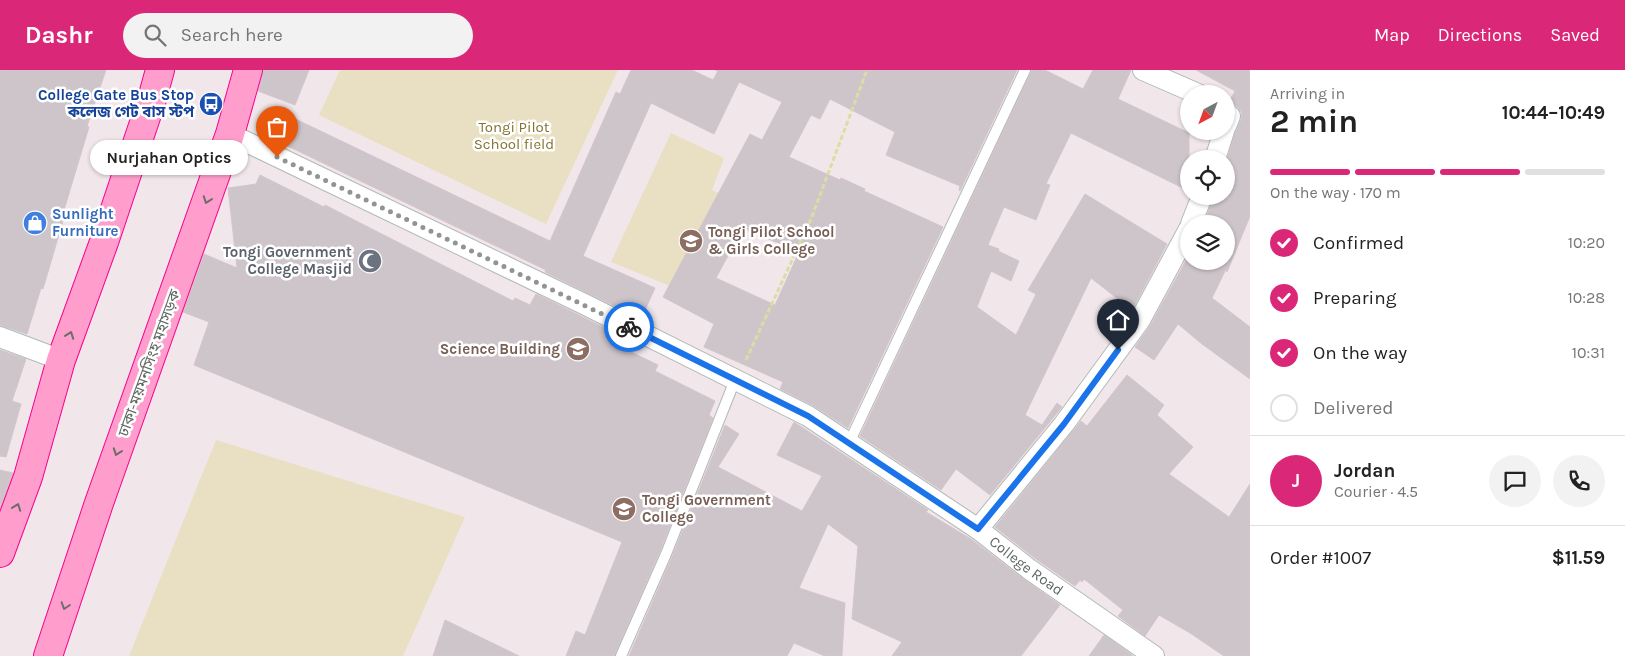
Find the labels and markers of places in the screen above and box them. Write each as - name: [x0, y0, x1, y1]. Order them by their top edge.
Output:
- place label: College Gate Bus Stop কলেজ গেট বাস স্টপ: [38, 86, 195, 121]
- bus stop icon: College Gate Bus Stop কলেজ গেট বাস স্টপ: [198, 91, 224, 117]
- pin: [256, 106, 298, 157]
- callout: Nurjahan Optics: [90, 140, 247, 174]
- place label: Sunlight Furniture: [52, 205, 119, 240]
- shop icon: Sunlight Furniture: [22, 210, 48, 236]
- place label: Tongi Pilot School & Girls College: [708, 223, 835, 258]
- school or university icon: Tongi Pilot School & Girls College: [678, 228, 704, 254]
- place label: Tongi Government College Masjid: [223, 243, 352, 278]
- mosque icon: Tongi Government College Masjid: [357, 248, 383, 274]
- pin: [1097, 299, 1139, 350]
- school or university icon: Science Building: [565, 336, 591, 362]
- place label: Science Building: [440, 340, 560, 358]
- place label: Tongi Government College: [642, 491, 771, 526]
- school or university icon: Tongi Government College: [611, 496, 637, 522]

